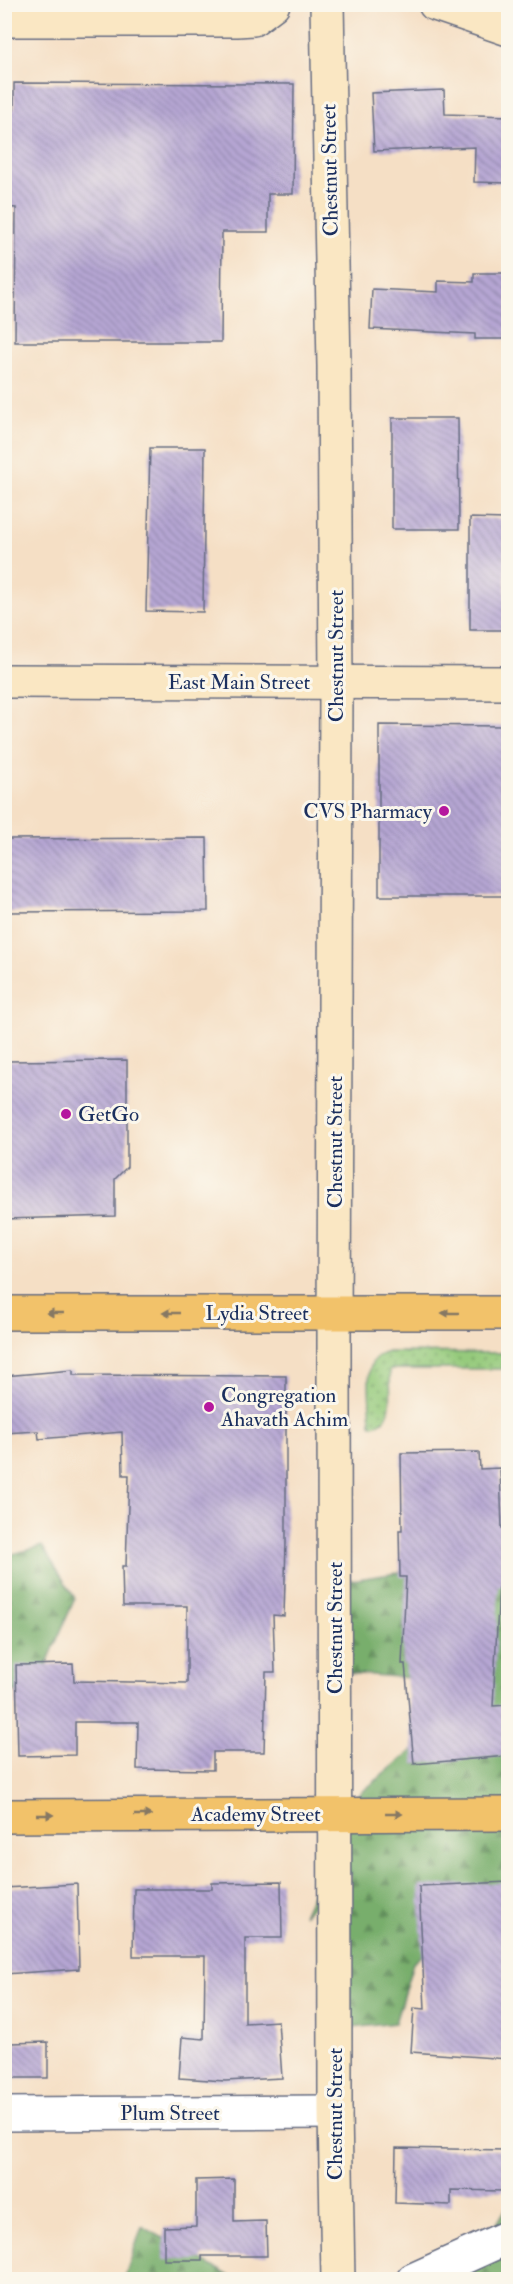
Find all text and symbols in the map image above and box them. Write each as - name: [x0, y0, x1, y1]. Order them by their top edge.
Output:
- street label: Chestnut Street: [315, 103, 345, 236]
- street label: Chestnut Street: [323, 590, 350, 722]
- street label: East Main Street: [168, 669, 310, 696]
- place label: CVS Pharmacy: [303, 798, 433, 825]
- marker: CVS Pharmacy: [437, 804, 451, 818]
- street label: Chestnut Street: [322, 1076, 349, 1208]
- place label: GetGo: [78, 1101, 139, 1128]
- marker: GetGo: [59, 1107, 73, 1121]
- street label: Lydia Street: [205, 1300, 309, 1327]
- one-way arrow: [45, 1308, 64, 1318]
- one-way arrow: [162, 1308, 181, 1318]
- one-way arrow: [441, 1308, 460, 1318]
- place label: Congregation Ahavath Achim: [220, 1382, 348, 1433]
- marker: Congregation Ahavath Achim: [202, 1400, 216, 1414]
- street label: Chestnut Street: [322, 1562, 349, 1694]
- street label: Academy Street: [190, 1801, 321, 1828]
- one-way arrow: [384, 1809, 403, 1819]
- one-way arrow: [35, 1810, 54, 1820]
- one-way arrow: [134, 1810, 153, 1820]
- street label: Chestnut Street: [322, 2048, 349, 2180]
- street label: Plum Street: [120, 2100, 220, 2127]

